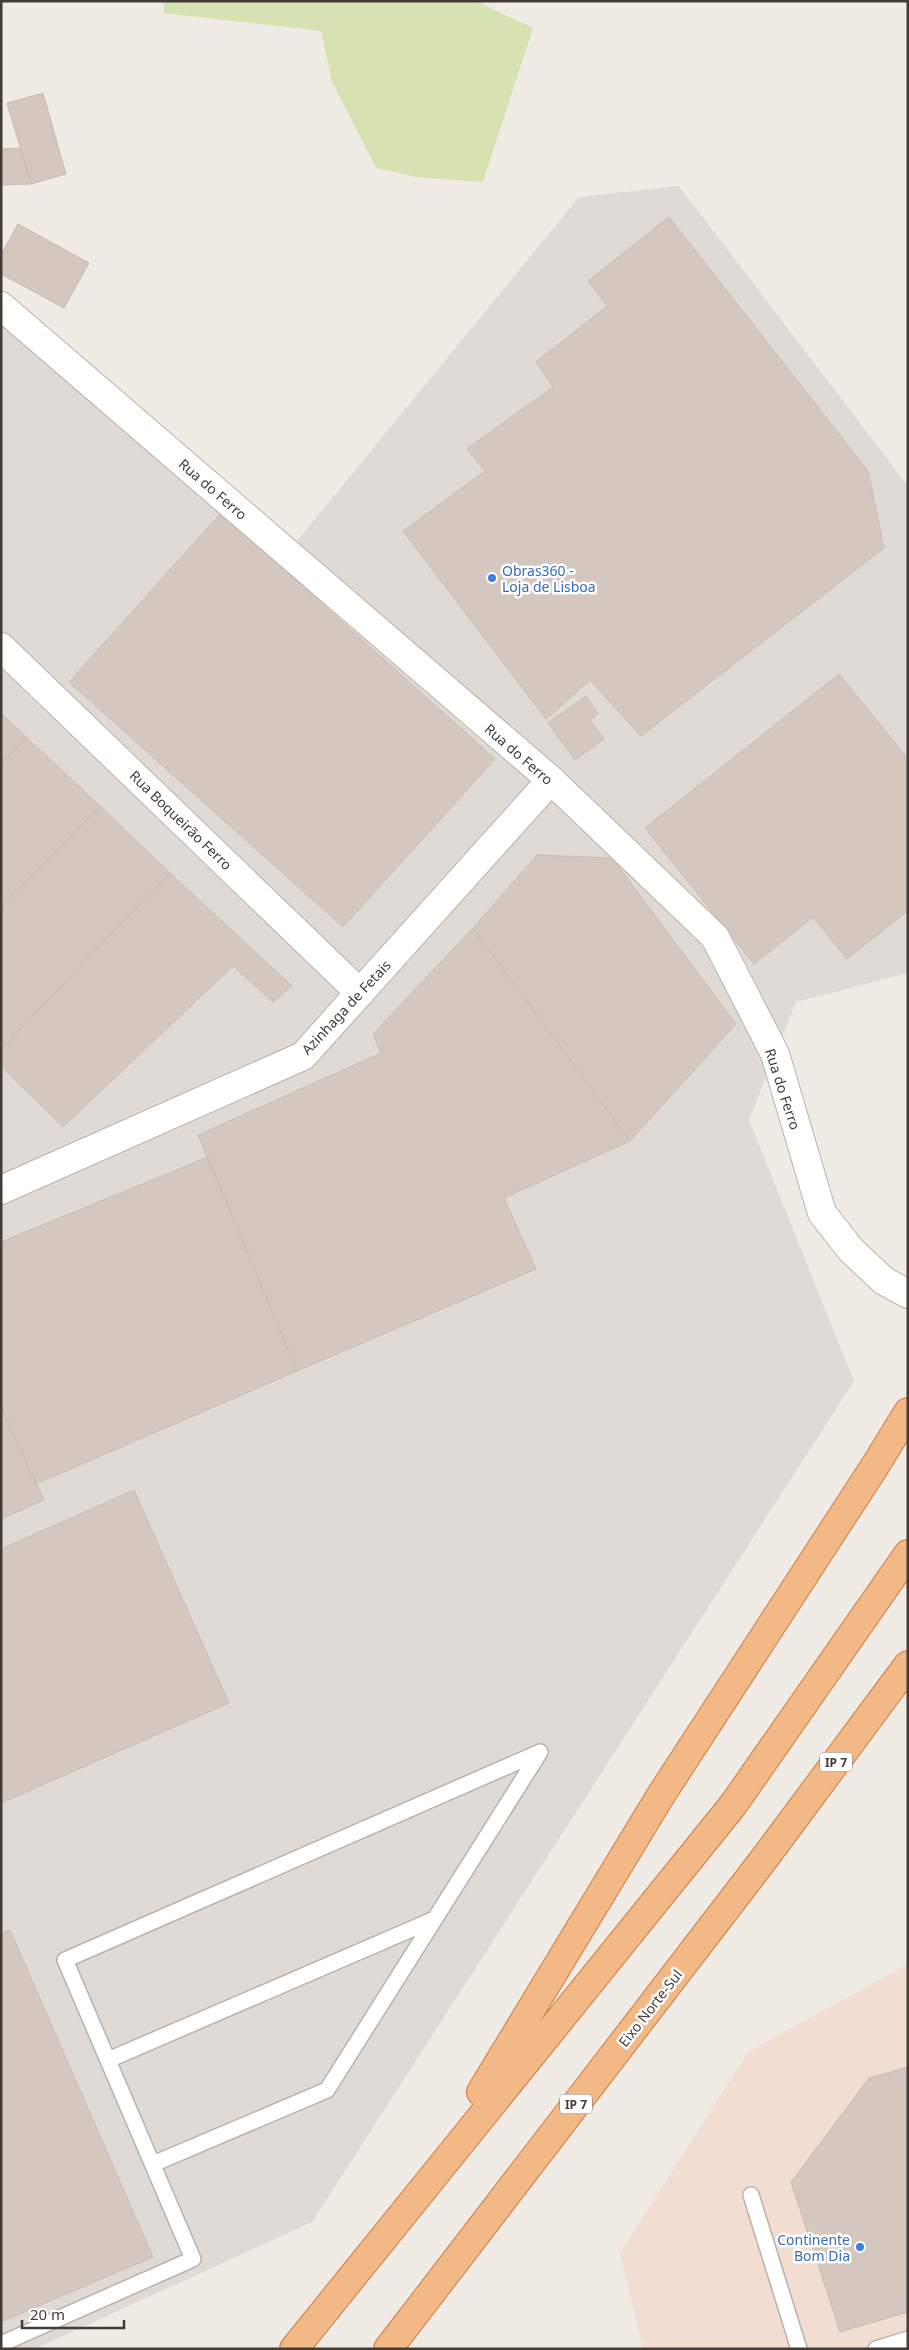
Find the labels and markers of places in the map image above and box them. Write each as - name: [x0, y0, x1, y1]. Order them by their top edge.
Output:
- place label: Obras360 - Loja de Lisboa: [502, 561, 596, 596]
- marker: Obras360 - Loja de Lisboa: [486, 572, 498, 584]
- place label: Continente Bom Dia: [777, 2230, 850, 2265]
- marker: Continente Bom Dia: [854, 2241, 866, 2253]

